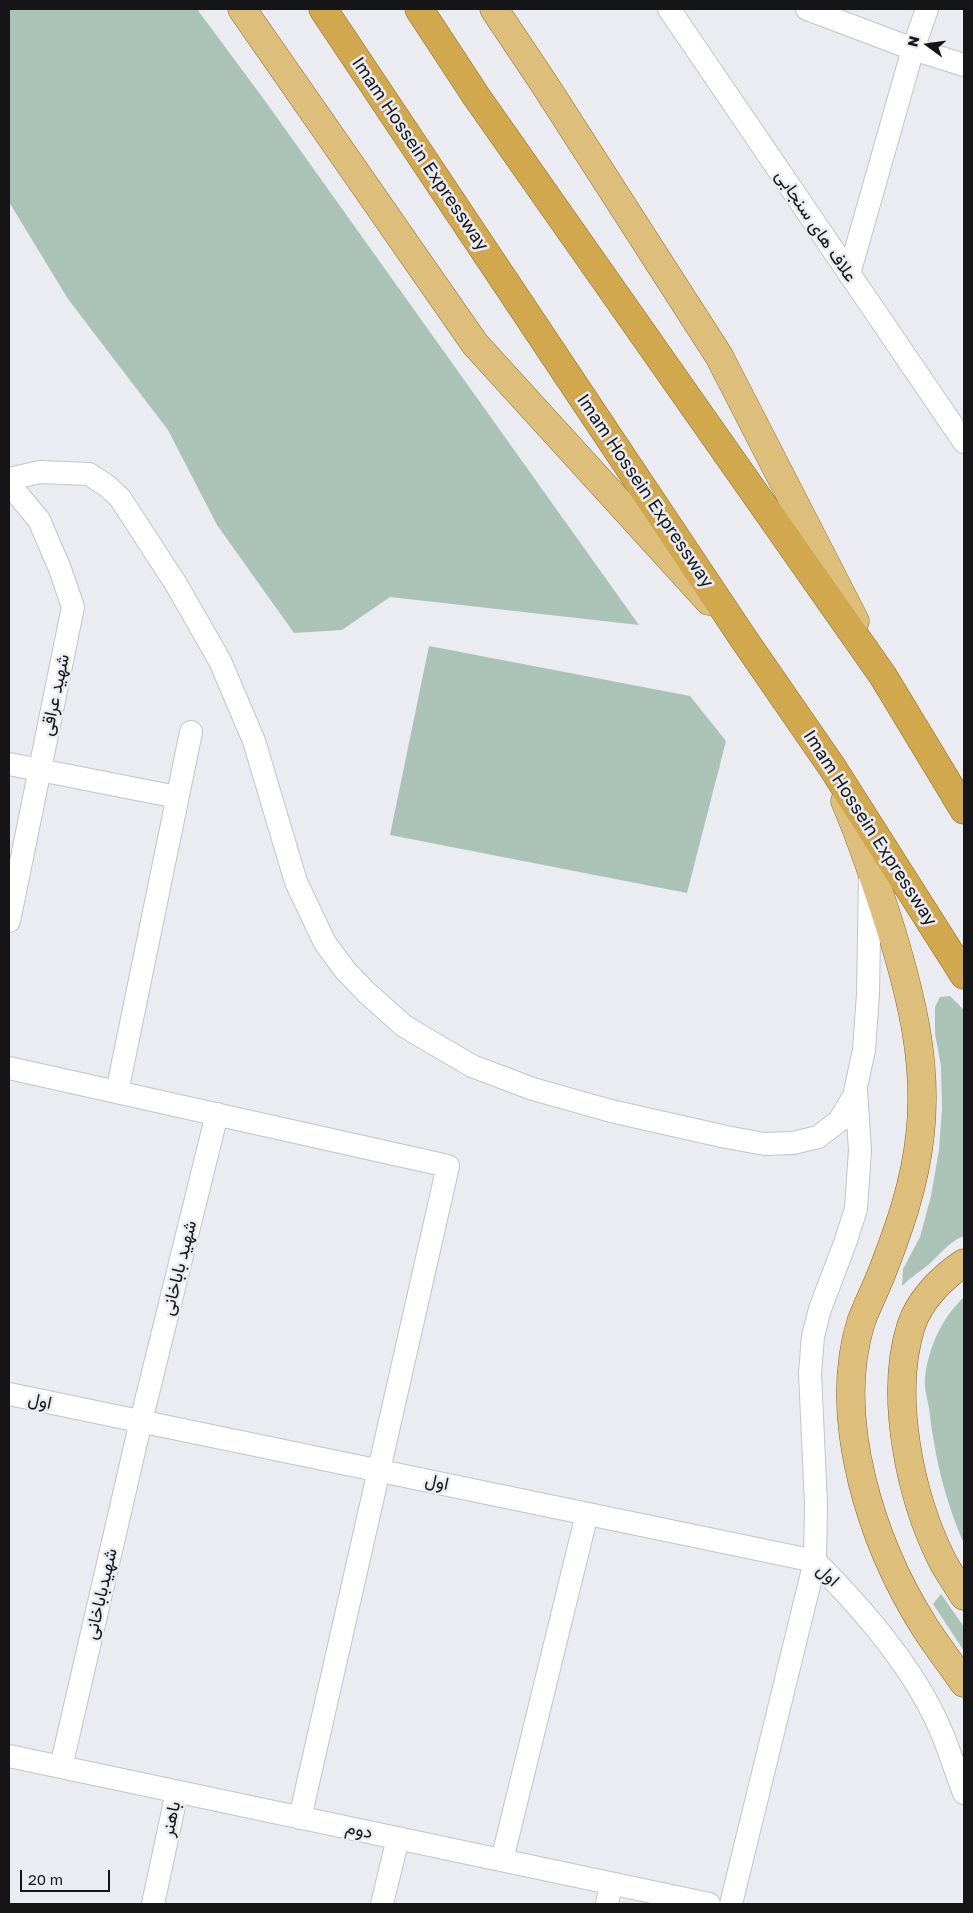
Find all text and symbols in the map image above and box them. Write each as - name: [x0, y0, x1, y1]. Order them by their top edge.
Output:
- north arrow: [903, 20, 953, 70]
- text: N: [903, 34, 922, 48]
- street label: Imam Hossein Expressway: [347, 53, 493, 255]
- street label: علاف های سنجابی: [771, 166, 861, 286]
- street label: Imam Hossein Expressway: [572, 390, 718, 592]
- street label: شهید عراقی: [36, 652, 74, 738]
- street label: Imam Hossein Expressway: [799, 726, 941, 930]
- street label: شهید باباخانی: [157, 1218, 201, 1318]
- street label: اول: [26, 1388, 54, 1414]
- street label: اول: [423, 1469, 451, 1495]
- street label: شهیدباباخانی: [80, 1546, 122, 1642]
- street label: اول: [812, 1559, 844, 1591]
- street label: باهنر: [157, 1799, 185, 1839]
- street label: دوم: [343, 1817, 375, 1843]
- scale bar: [22, 1860, 112, 1892]
- text: 20 m: [28, 1870, 63, 1888]

